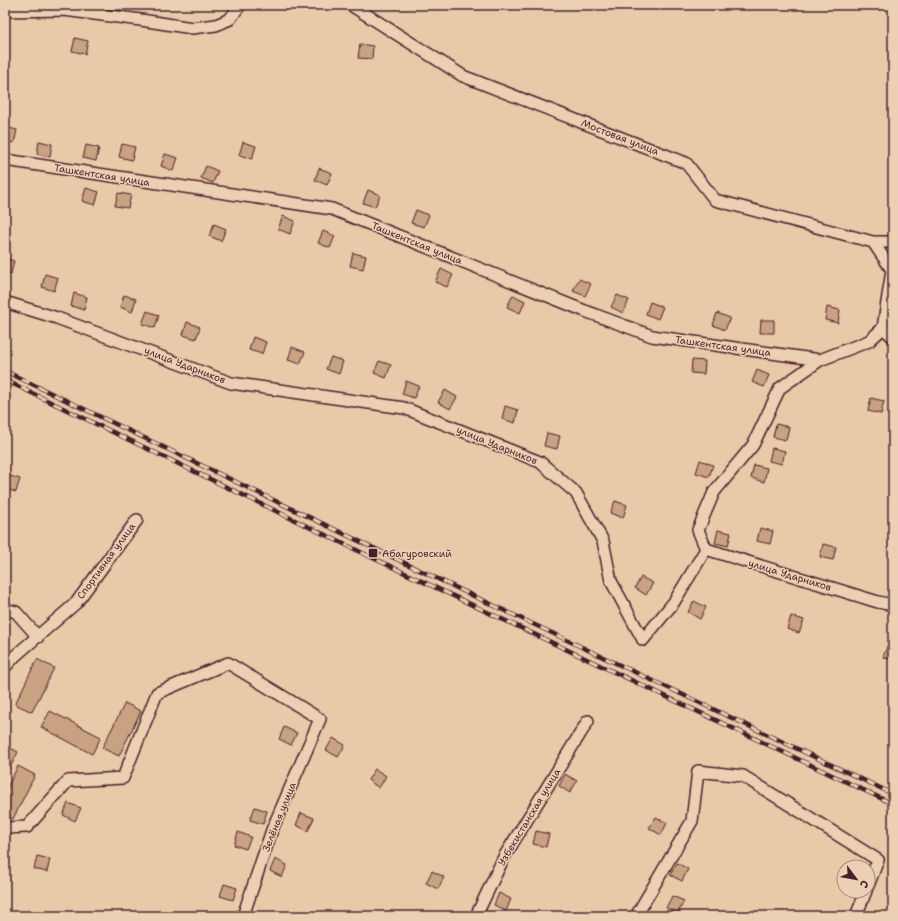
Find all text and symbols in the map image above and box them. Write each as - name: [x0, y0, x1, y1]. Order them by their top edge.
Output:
- street label: Мостовая улица: [579, 116, 661, 158]
- street label: Ташкентская улица: [53, 161, 151, 189]
- street label: Ташкентская улица: [370, 219, 465, 267]
- street label: Ташкентская улица: [674, 333, 773, 359]
- street label: улица Ударников: [142, 344, 228, 386]
- street label: улица Ударников: [455, 423, 539, 467]
- street label: Спортивная улица: [74, 520, 138, 602]
- marker: Абагуровский: [367, 547, 379, 559]
- place label: Абагуровский: [382, 547, 452, 560]
- street label: улица Ударников: [747, 556, 833, 594]
- street label: Узбекистанская улица: [495, 765, 564, 868]
- street label: Зелёная улица: [259, 780, 299, 854]
- north arrow: [836, 859, 876, 899]
- text: С: [856, 877, 872, 891]

